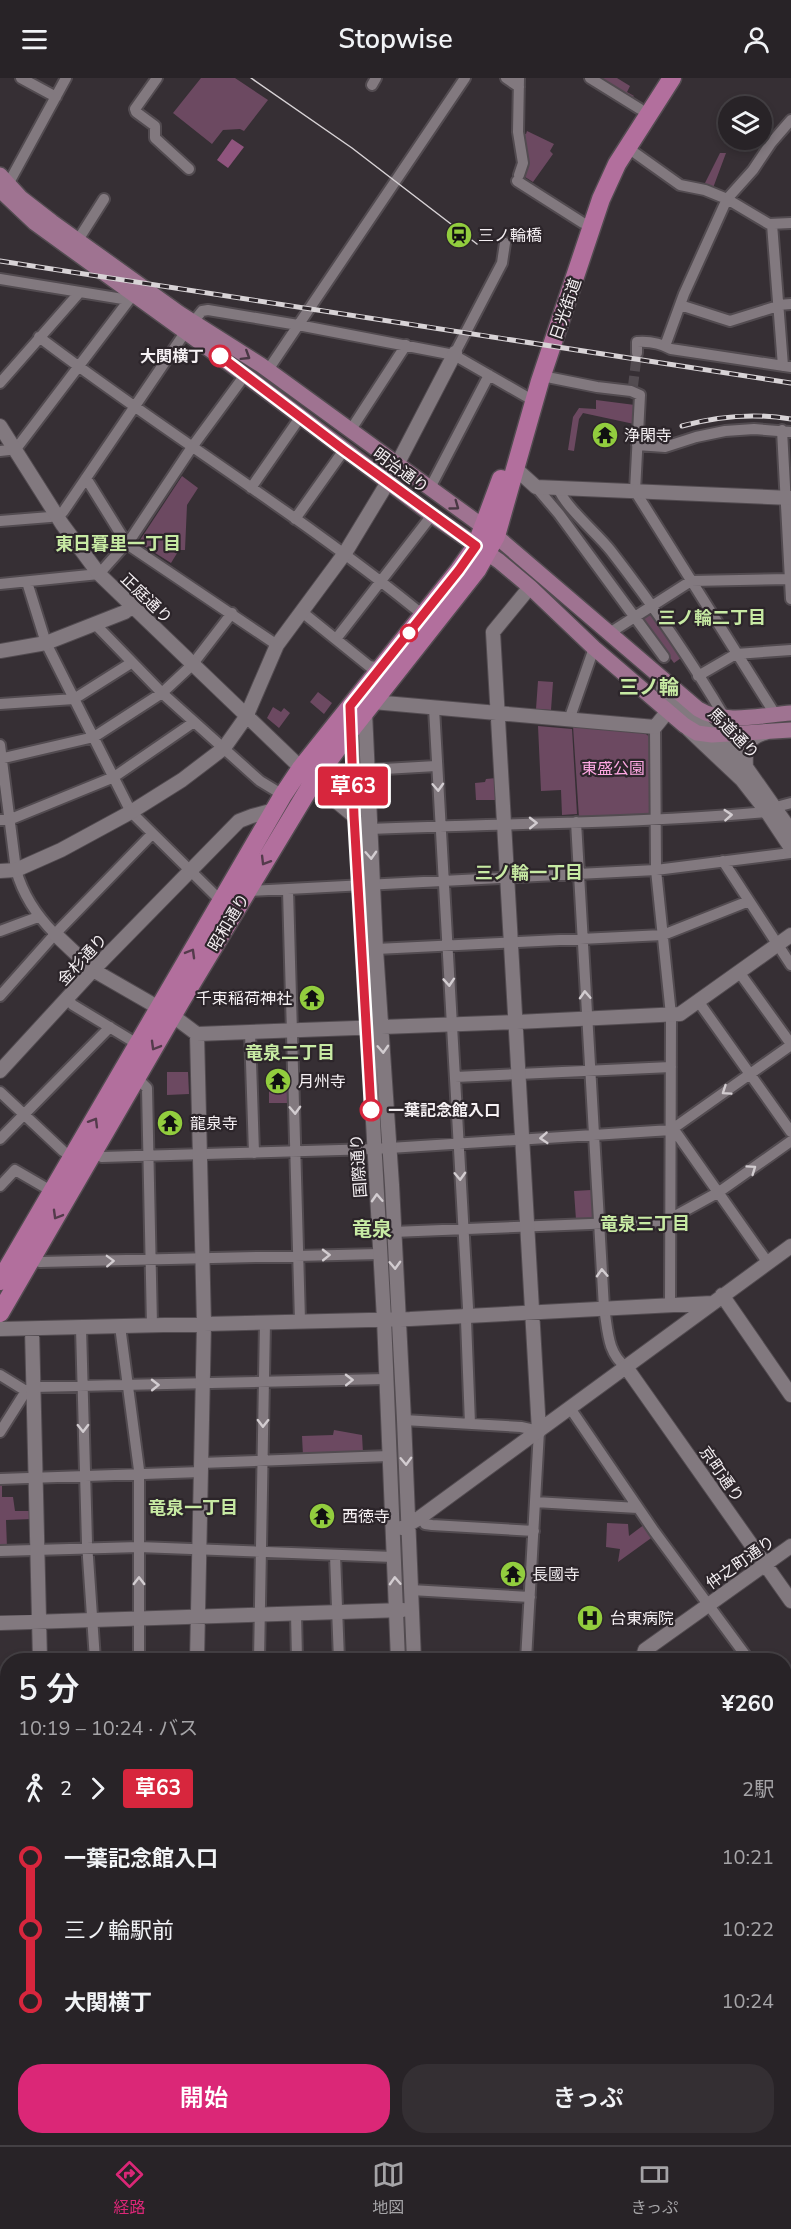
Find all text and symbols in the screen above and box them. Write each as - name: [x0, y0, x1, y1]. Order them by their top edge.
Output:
- text: Stopwise: [338, 21, 453, 58]
- icon: menu: [18, 23, 51, 56]
- icon: person: [740, 23, 773, 56]
- map controls: [718, 96, 772, 150]
- button: layers: [718, 96, 772, 150]
- station icon: 三ノ輪橋: [444, 220, 474, 250]
- place label: 三ノ輪橋: [478, 225, 542, 247]
- street label: 日光街道: [545, 275, 587, 343]
- marker: 大関横丁: [209, 345, 231, 367]
- place label: 大関横丁: [140, 346, 204, 368]
- one-way arrow: [240, 348, 250, 360]
- temple icon: 浄閑寺: [590, 420, 620, 450]
- place label: 浄閑寺: [624, 425, 672, 447]
- street label: 明治通り: [368, 443, 433, 499]
- one-way arrow: [448, 499, 459, 510]
- district label: 東日暮里一丁目: [55, 532, 181, 556]
- street label: 正庭通り: [116, 569, 177, 629]
- district label: 三ノ輪二丁目: [658, 606, 766, 630]
- unlabelled marker: [400, 624, 418, 642]
- district label: 三ノ輪: [619, 674, 679, 701]
- street label: 馬道通り: [703, 703, 764, 764]
- park label: 東盛公園: [581, 758, 645, 780]
- line badge: 草63: [318, 766, 388, 806]
- text: 草63: [330, 772, 376, 800]
- one-way arrow: [431, 782, 444, 791]
- one-way arrow: [723, 809, 732, 822]
- one-way arrow: [528, 817, 537, 829]
- one-way arrow: [364, 850, 377, 859]
- one-way arrow: [261, 855, 273, 865]
- district label: 三ノ輪一丁目: [475, 861, 583, 885]
- street label: 昭和通り: [203, 889, 255, 956]
- street label: 金杉通り: [53, 929, 113, 991]
- one-way arrow: [184, 949, 196, 959]
- one-way arrow: [443, 977, 456, 986]
- temple icon: 千束稲荷神社: [297, 983, 327, 1013]
- place label: 千束稲荷神社: [196, 988, 292, 1010]
- one-way arrow: [578, 990, 591, 999]
- one-way arrow: [151, 1040, 162, 1050]
- district label: 竜泉二丁目: [245, 1041, 335, 1065]
- one-way arrow: [376, 1045, 389, 1054]
- temple icon: 月州寺: [263, 1066, 293, 1096]
- place label: 月州寺: [298, 1071, 346, 1093]
- one-way arrow: [722, 1084, 733, 1095]
- marker: 一葉記念館入口: [360, 1099, 382, 1121]
- place label: 一葉記念館入口: [388, 1100, 500, 1122]
- one-way arrow: [288, 1105, 301, 1114]
- temple icon: 龍泉寺: [155, 1108, 185, 1138]
- place label: 龍泉寺: [190, 1113, 238, 1135]
- one-way arrow: [86, 1118, 98, 1128]
- one-way arrow: [539, 1131, 548, 1144]
- street label: 国際通り: [346, 1133, 372, 1199]
- one-way arrow: [745, 1165, 756, 1176]
- one-way arrow: [454, 1172, 467, 1181]
- one-way arrow: [371, 1193, 384, 1202]
- one-way arrow: [53, 1209, 64, 1219]
- district label: 竜泉三丁目: [600, 1212, 690, 1236]
- district label: 竜泉: [352, 1216, 392, 1243]
- one-way arrow: [322, 1249, 331, 1261]
- one-way arrow: [106, 1254, 115, 1267]
- one-way arrow: [388, 1260, 401, 1269]
- one-way arrow: [596, 1269, 609, 1278]
- one-way arrow: [345, 1374, 354, 1386]
- one-way arrow: [150, 1379, 159, 1391]
- one-way arrow: [257, 1418, 270, 1427]
- one-way arrow: [77, 1424, 89, 1433]
- street label: 京町通り: [694, 1442, 749, 1507]
- one-way arrow: [399, 1457, 412, 1466]
- district label: 竜泉一丁目: [148, 1496, 238, 1520]
- temple icon: 西徳寺: [307, 1501, 337, 1531]
- place label: 西徳寺: [342, 1506, 390, 1528]
- street label: 仲之町通り: [701, 1531, 780, 1595]
- temple icon: 長國寺: [498, 1559, 528, 1589]
- place label: 長國寺: [532, 1564, 580, 1586]
- one-way arrow: [133, 1577, 145, 1586]
- one-way arrow: [388, 1577, 401, 1586]
- hospital icon: 台東病院: [575, 1603, 605, 1633]
- place label: 台東病院: [610, 1608, 674, 1630]
- text: 5 分: [18, 1667, 79, 1712]
- text: ¥260: [721, 1689, 774, 1719]
- text: 10:19 – 10:24 · バス: [18, 1715, 198, 1742]
- icon: walk: [18, 1772, 51, 1805]
- icon: forward: [81, 1772, 114, 1805]
- text: 草63: [135, 1774, 181, 1802]
- text: 2: [60, 1775, 72, 1802]
- text: 2駅: [742, 1776, 774, 1803]
- text: 一葉記念館入口: [64, 1844, 218, 1874]
- text: 10:21: [721, 1844, 774, 1871]
- text: 三ノ輪駅前: [64, 1916, 174, 1946]
- text: 10:22: [721, 1916, 774, 1943]
- text: 大関横丁: [64, 1988, 152, 2018]
- text: 10:24: [721, 1988, 774, 2015]
- button: 開始: [18, 2064, 390, 2133]
- button: きっぷ: [402, 2064, 774, 2133]
- tab: 経路: [113, 2158, 146, 2219]
- tab: 地図: [372, 2158, 405, 2219]
- tab: きっぷ: [631, 2158, 678, 2219]

